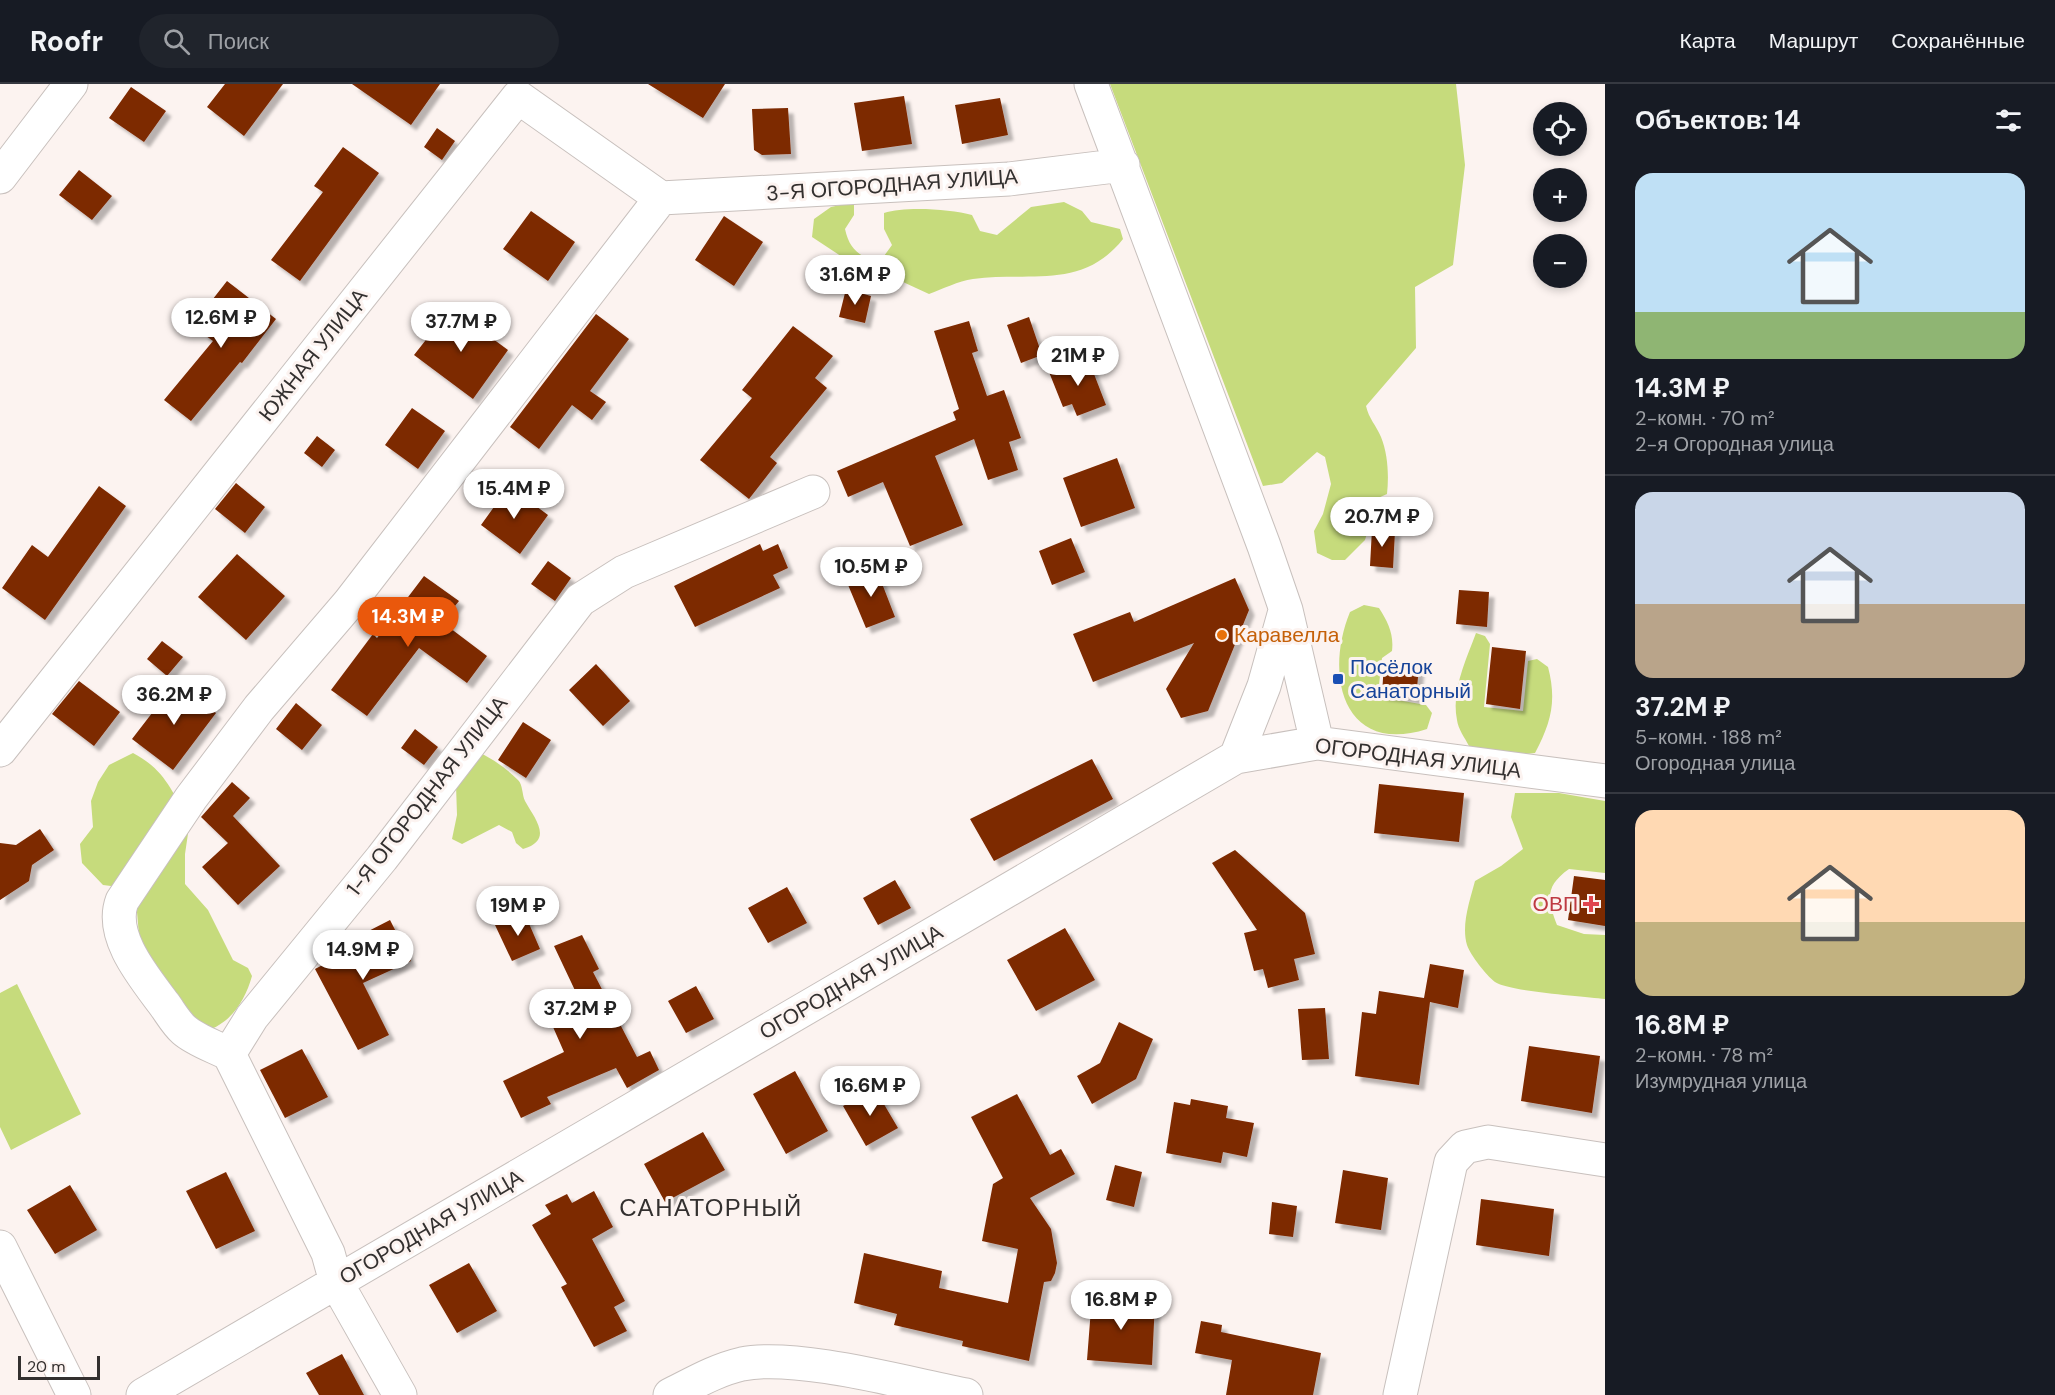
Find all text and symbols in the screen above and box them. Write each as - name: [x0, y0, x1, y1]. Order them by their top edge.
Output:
- search box: [139, 14, 559, 68]
- text: Roofr: [30, 23, 103, 60]
- icon: search: [160, 25, 193, 58]
- text: Поиск: [208, 27, 269, 56]
- text: Карта: [1680, 27, 1736, 55]
- text: Маршрут: [1769, 27, 1858, 55]
- text: Сохранённые: [1891, 27, 2025, 55]
- map controls: [1533, 102, 1587, 288]
- button: locate: [1533, 102, 1587, 156]
- text: Объектов: 14: [1635, 103, 1801, 137]
- icon: filters: [1992, 104, 2025, 137]
- street label: 3-Я ОГОРОДНАЯ УЛИЦА: [765, 162, 1019, 208]
- button: +: [1533, 168, 1587, 222]
- icon: home: [1776, 212, 1884, 320]
- button: −: [1533, 234, 1587, 288]
- pin: 31.6M ₽: [800, 255, 910, 306]
- text: 31.6M ₽: [819, 261, 891, 287]
- street label: ЮЖНАЯ УЛИЦА: [252, 283, 374, 427]
- pin: 12.6M ₽: [166, 298, 276, 349]
- pin: 37.7M ₽: [406, 302, 516, 353]
- text: 12.6M ₽: [185, 304, 257, 330]
- text: 37.7M ₽: [425, 308, 497, 334]
- pin: 21M ₽: [1036, 336, 1120, 387]
- text: 21M ₽: [1051, 342, 1105, 368]
- text: 14.3M ₽: [1635, 371, 1730, 405]
- text: 2-комн. · 70 m²: [1635, 405, 1775, 431]
- text: 2-я Огородная улица: [1635, 431, 1834, 457]
- pin: 15.4M ₽: [459, 469, 569, 520]
- text: 15.4M ₽: [477, 475, 551, 501]
- pin: 20.7M ₽: [1327, 497, 1437, 548]
- text: 20.7M ₽: [1344, 503, 1420, 529]
- icon: home: [1776, 531, 1884, 639]
- pin: 10.5M ₽: [816, 547, 926, 598]
- text: 10.5M ₽: [834, 553, 908, 579]
- pin: 14.3M ₽: [353, 597, 463, 648]
- text: 14.3M ₽: [372, 603, 444, 629]
- place label: Каравелла: [1234, 621, 1340, 649]
- marker: Каравелла: [1215, 628, 1229, 642]
- place label: Посёлок Санаторный: [1350, 653, 1471, 705]
- marker: Посёлок Санаторный: [1331, 672, 1345, 686]
- pin: 36.2M ₽: [119, 675, 229, 726]
- text: 36.2M ₽: [136, 681, 212, 707]
- street label: 1-Я ОГОРОДНАЯ УЛИЦА: [340, 690, 514, 902]
- text: 37.2M ₽: [1635, 690, 1731, 724]
- text: 5-комн. · 188 m²: [1635, 724, 1782, 750]
- street label: ОГОРОДНАЯ УЛИЦА: [1313, 731, 1523, 785]
- text: Огородная улица: [1635, 750, 1795, 776]
- icon: home: [1776, 849, 1884, 957]
- pin: 19M ₽: [476, 886, 560, 937]
- place label: ОВП: [1533, 890, 1578, 918]
- text: 19M ₽: [490, 892, 546, 918]
- marker: ОВП: [1582, 895, 1600, 913]
- street label: ОГОРОДНАЯ УЛИЦА: [754, 918, 948, 1046]
- pin: 14.9M ₽: [308, 930, 418, 981]
- text: 14.9M ₽: [327, 936, 399, 962]
- pin: 37.2M ₽: [525, 989, 635, 1040]
- text: 37.2M ₽: [543, 995, 617, 1021]
- text: 16.8M ₽: [1635, 1008, 1729, 1042]
- text: 2-комн. · 78 m²: [1635, 1042, 1773, 1068]
- pin: 16.6M ₽: [815, 1066, 925, 1117]
- text: Изумрудная улица: [1635, 1068, 1807, 1094]
- text: 16.6M ₽: [834, 1072, 906, 1098]
- street label: ОГОРОДНАЯ УЛИЦА: [334, 1163, 528, 1291]
- district label: САНАТОРНЫЙ: [619, 1192, 803, 1223]
- pin: 16.8M ₽: [1066, 1280, 1176, 1331]
- text: 16.8M ₽: [1085, 1286, 1157, 1312]
- scale bar: [18, 1353, 100, 1380]
- text: 20 m: [27, 1356, 66, 1377]

